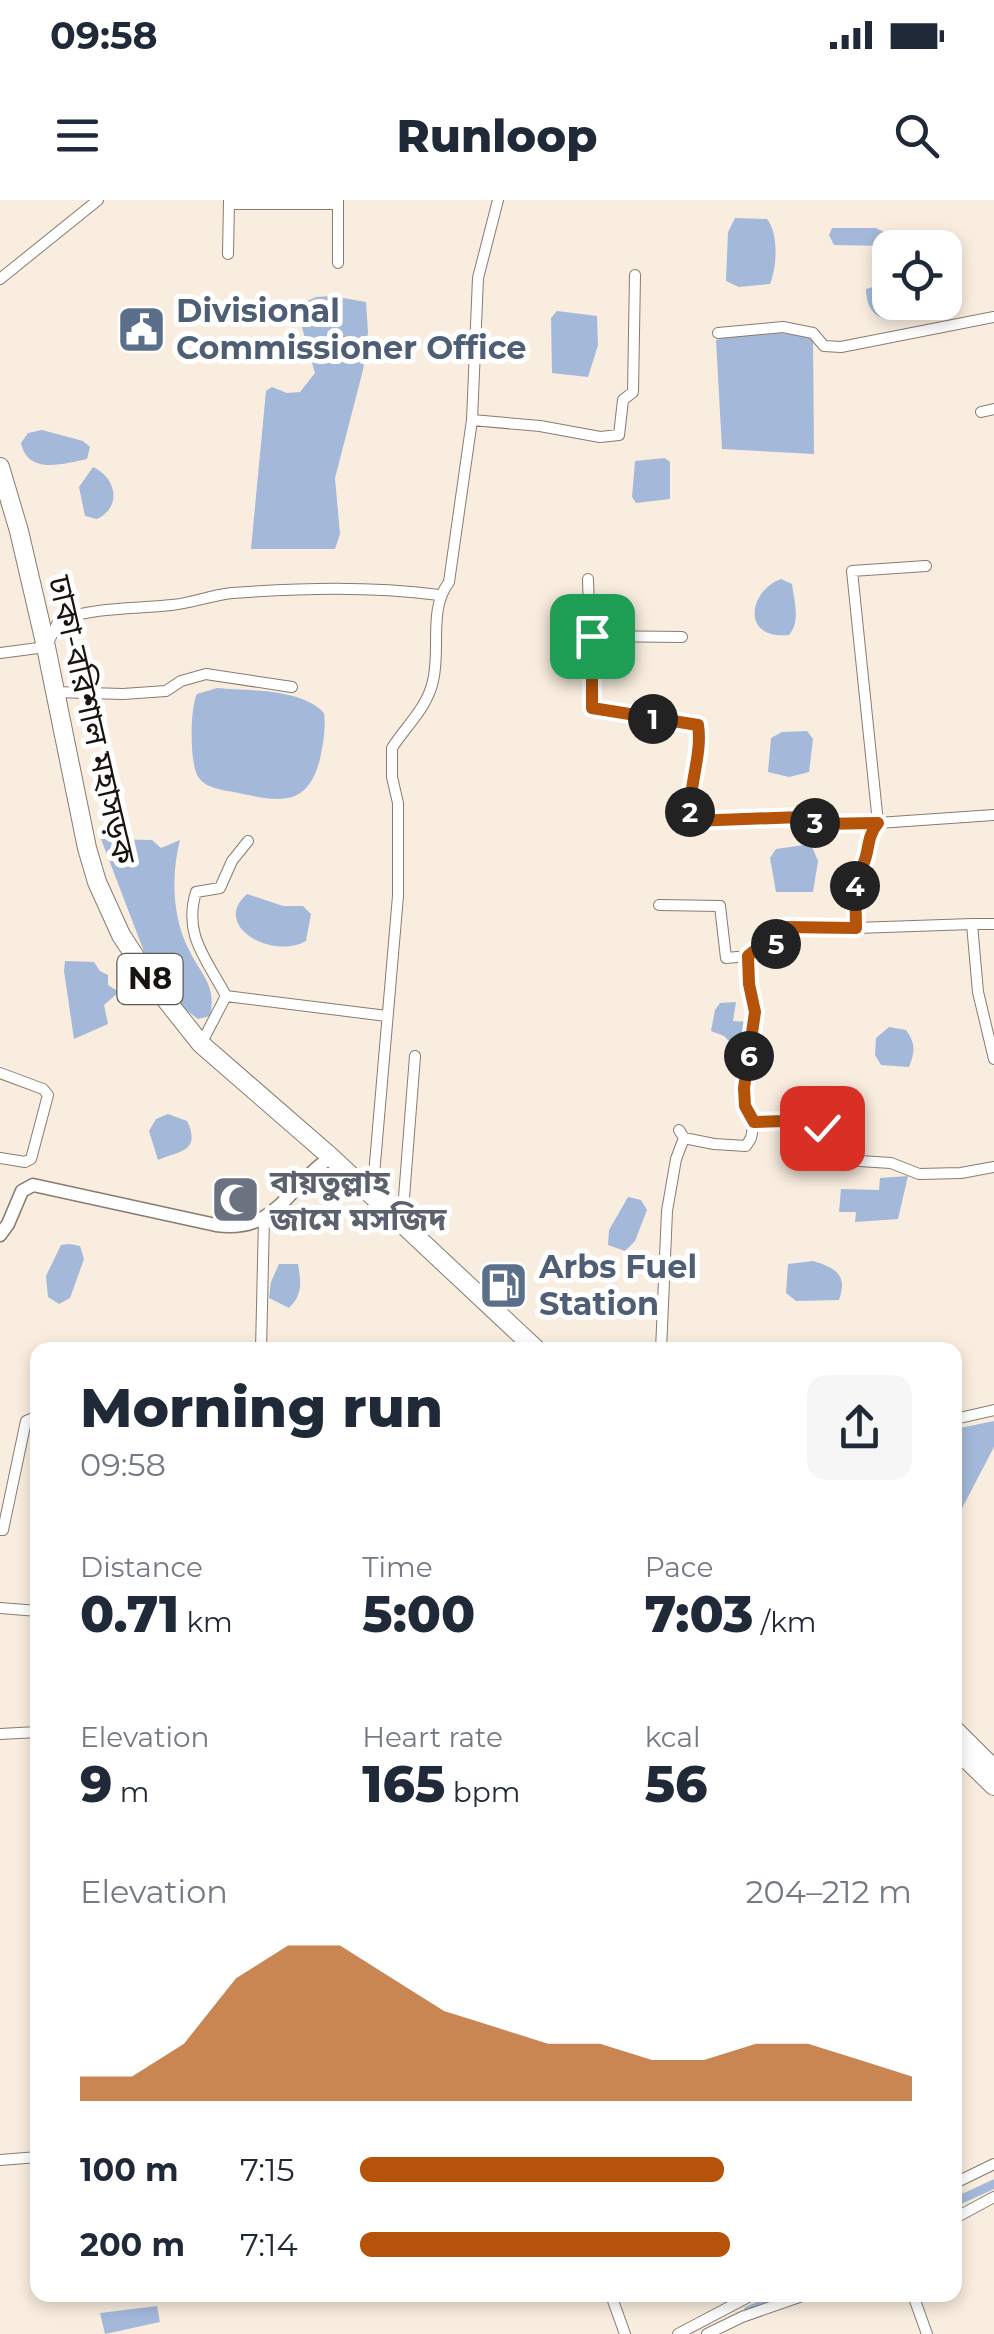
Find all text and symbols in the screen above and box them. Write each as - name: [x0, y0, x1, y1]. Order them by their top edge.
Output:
- text: 09:58: [50, 12, 158, 59]
- icon: menu: [50, 108, 105, 163]
- text: Runloop: [396, 108, 598, 163]
- icon: search: [889, 108, 944, 163]
- map controls: [872, 230, 962, 320]
- button: locate: [872, 230, 962, 320]
- place label: Divisional Commissioner Office: [176, 291, 527, 367]
- public building icon: Divisional Commissioner Office: [115, 303, 167, 355]
- street label: ঢাকা-বরিশাল মহাসড়ক: [40, 571, 145, 869]
- pin: [550, 594, 635, 679]
- icon: arrive: [565, 609, 620, 664]
- pin: 1: [628, 694, 678, 744]
- text: 1: [648, 702, 658, 736]
- pin: 2: [665, 787, 715, 837]
- text: 2: [682, 795, 698, 829]
- pin: 3: [790, 798, 840, 848]
- text: 3: [807, 806, 823, 840]
- pin: 4: [830, 861, 880, 911]
- text: 4: [845, 869, 865, 903]
- pin: 5: [751, 919, 801, 969]
- text: 5: [768, 927, 784, 961]
- road number: N8: [118, 954, 182, 1004]
- pin: 6: [724, 1031, 774, 1081]
- text: 6: [740, 1039, 758, 1073]
- pin: [780, 1086, 865, 1171]
- icon: check: [795, 1101, 850, 1156]
- place label: বায়তুল্লাহ জামে মসজিদ: [269, 1162, 447, 1238]
- mosque icon: বায়তুল্লাহ জামে মসজিদ: [209, 1174, 261, 1226]
- place label: Arbs Fuel Station: [538, 1247, 697, 1323]
- fuel station icon: Arbs Fuel Station: [478, 1259, 530, 1311]
- text: Morning run: [80, 1374, 443, 1441]
- button: share: [807, 1375, 912, 1480]
- text: 09:58: [80, 1445, 166, 1484]
- text: Distance: [80, 1550, 203, 1584]
- text: Time: [362, 1550, 433, 1584]
- text: Pace: [645, 1550, 713, 1584]
- text: 0.71: [80, 1584, 179, 1645]
- text: 5:00: [362, 1584, 475, 1645]
- text: 7:03: [645, 1584, 753, 1645]
- text: km: [179, 1605, 233, 1639]
- text: /km: [753, 1605, 816, 1639]
- text: Elevation: [80, 1720, 209, 1754]
- text: Heart rate: [362, 1720, 503, 1754]
- text: kcal: [645, 1720, 701, 1754]
- text: 9: [80, 1754, 112, 1815]
- text: 165: [362, 1754, 445, 1815]
- text: 56: [645, 1754, 707, 1815]
- text: m: [112, 1775, 150, 1809]
- text: bpm: [445, 1775, 520, 1809]
- text: Elevation: [80, 1872, 228, 1911]
- text: 204–212 m: [745, 1872, 912, 1911]
- text: 100 m: [80, 2150, 179, 2189]
- text: 7:15: [240, 2150, 295, 2189]
- text: 200 m: [80, 2225, 185, 2264]
- text: 7:14: [240, 2225, 298, 2264]

